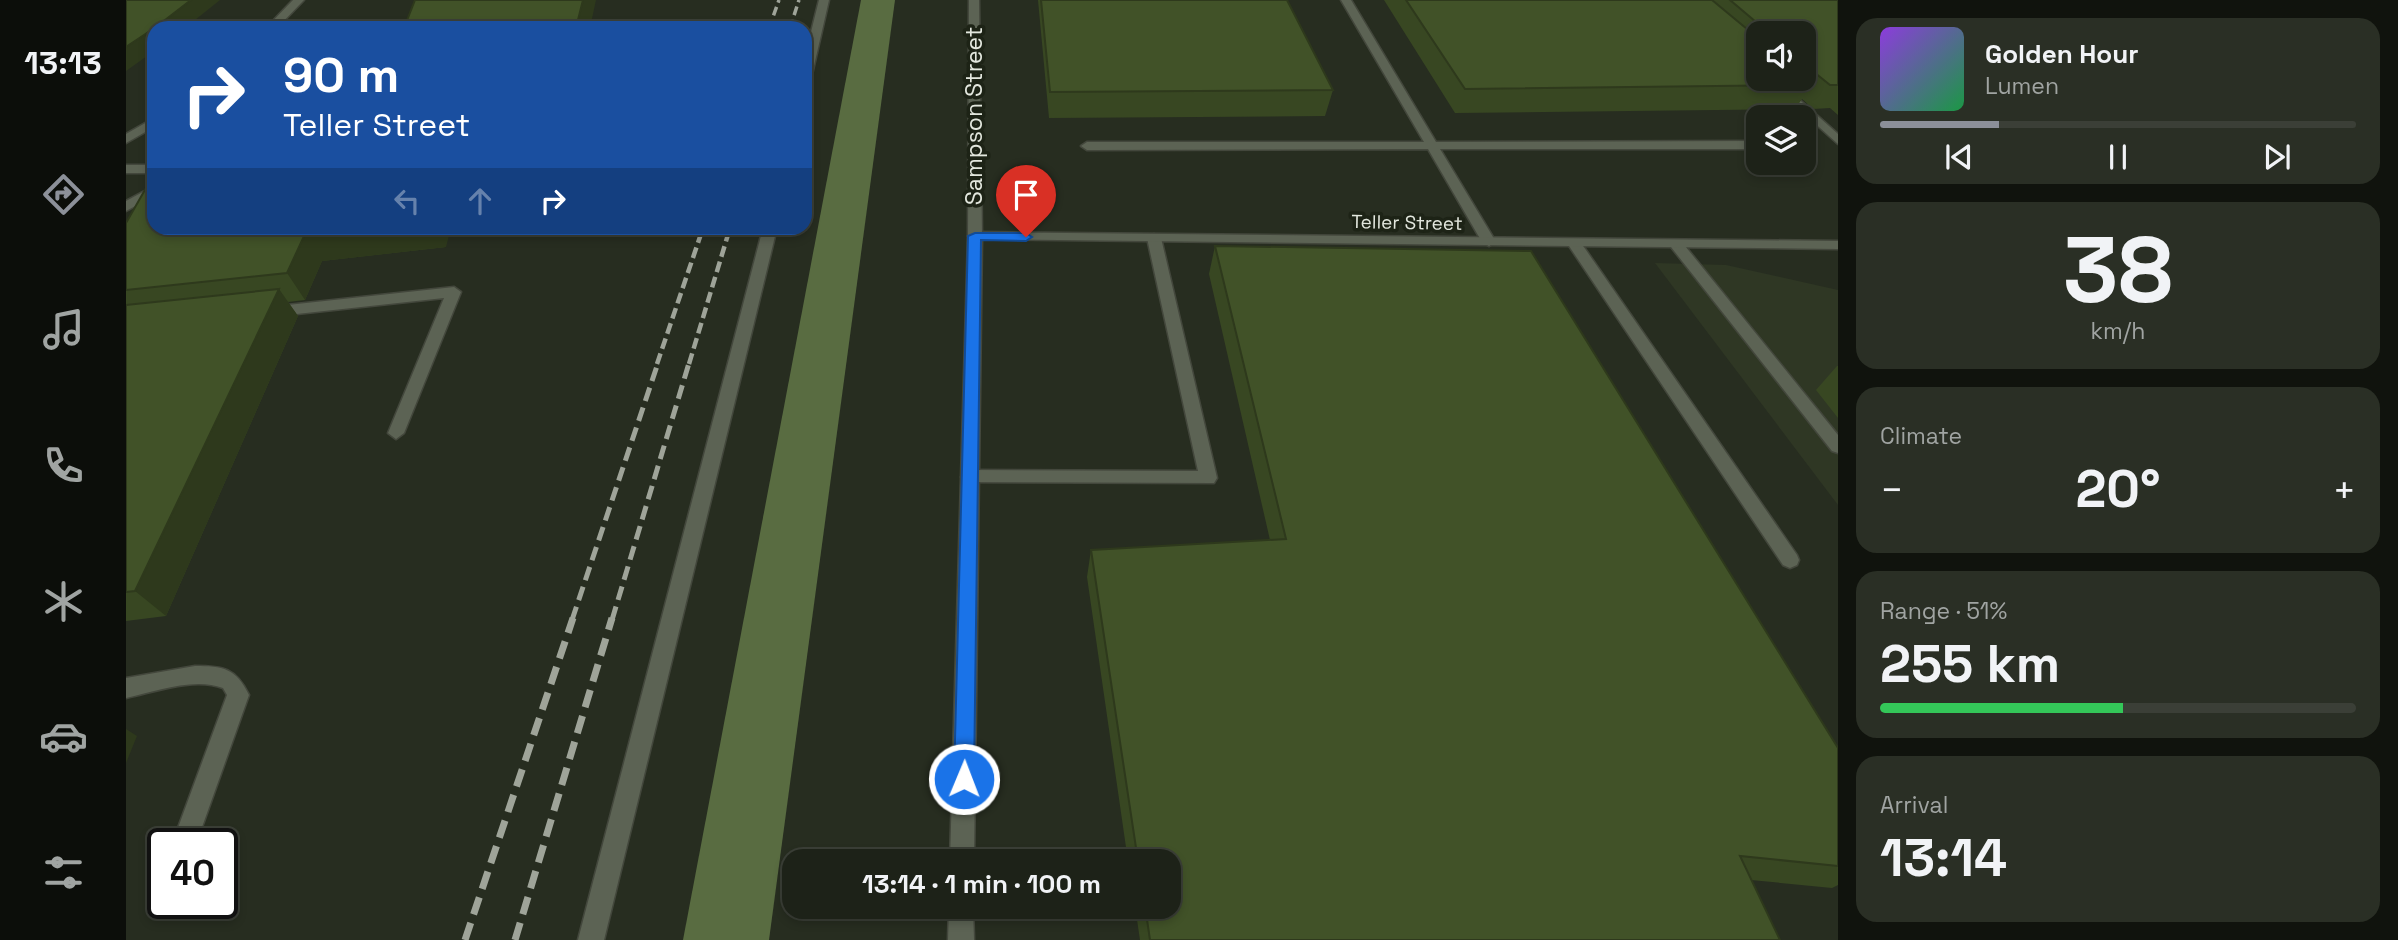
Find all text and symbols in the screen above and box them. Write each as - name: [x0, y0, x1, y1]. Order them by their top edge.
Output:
- map controls: [1746, 21, 1816, 175]
- button: sound: [1746, 21, 1816, 91]
- street label: Sampson Street: [959, 27, 989, 205]
- text: Golden Hour: [1985, 37, 2139, 71]
- text: 13:13: [24, 43, 102, 83]
- text: 90 m: [283, 44, 399, 106]
- icon: right: [168, 49, 259, 140]
- text: Lumen: [1985, 71, 2059, 101]
- text: Teller Street: [283, 105, 470, 145]
- button: layers: [1746, 105, 1816, 175]
- icon: previous: [1940, 138, 1978, 176]
- icon: pause: [2099, 138, 2137, 176]
- icon: next: [2258, 138, 2296, 176]
- pin: [996, 165, 1056, 237]
- icon: directions: [39, 170, 88, 219]
- icon: arrive: [1007, 176, 1045, 214]
- icon: left: [388, 182, 426, 220]
- icon: ahead: [461, 182, 499, 220]
- icon: right: [534, 182, 572, 220]
- street label: Teller Street: [1351, 209, 1463, 236]
- text: 38: [2063, 212, 2173, 329]
- icon: music: [39, 305, 88, 354]
- text: km/h: [2091, 316, 2145, 346]
- text: Climate: [1880, 421, 1962, 451]
- icon: phone: [39, 441, 88, 490]
- text: 20°: [2075, 456, 2161, 522]
- text: −: [1880, 466, 1904, 514]
- text: +: [2332, 466, 2356, 514]
- icon: climate: [39, 577, 88, 626]
- text: Range · 51%: [1880, 596, 2007, 626]
- text: 255 km: [1880, 631, 2060, 697]
- icon: car: [39, 712, 88, 761]
- position arrow: [927, 742, 1001, 816]
- text: Arrival: [1880, 790, 1948, 820]
- text: 13:14: [1880, 825, 2007, 891]
- speed limit sign: 40: [147, 828, 238, 919]
- icon: filters: [39, 848, 88, 897]
- text: 13:14 · 1 min · 100 m: [862, 867, 1101, 901]

